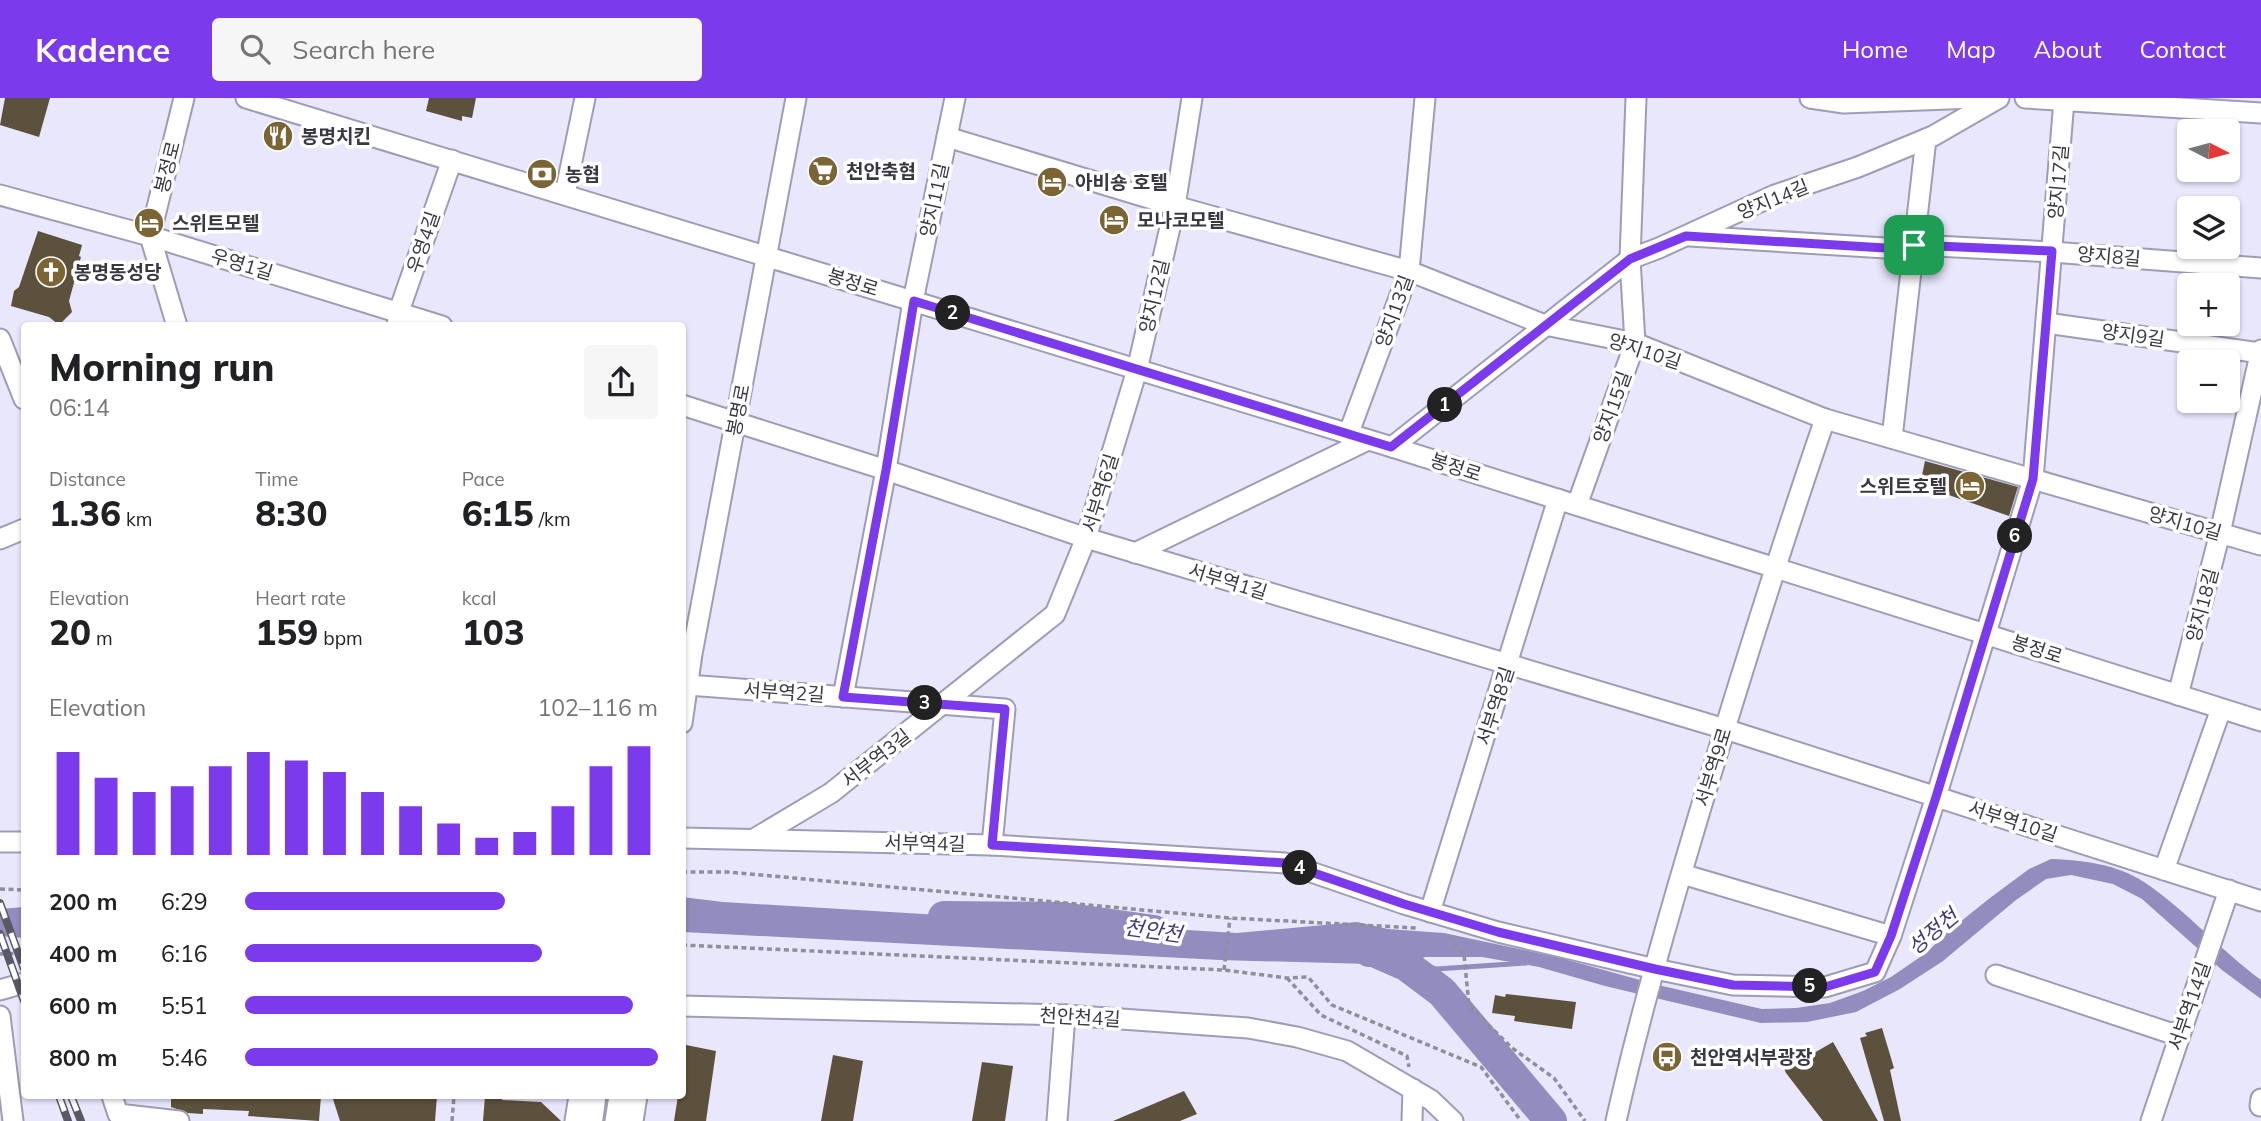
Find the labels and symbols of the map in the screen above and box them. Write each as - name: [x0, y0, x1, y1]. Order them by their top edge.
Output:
- restaurant icon: 봉명치킨: [261, 119, 295, 153]
- north arrow: [2177, 119, 2240, 182]
- place label: 봉명치킨: [301, 124, 371, 148]
- street label: 봉정로: [149, 139, 185, 195]
- street label: 양지17길: [2043, 143, 2073, 221]
- supermarket icon: 천안축협: [806, 154, 840, 188]
- bank icon: 농협: [525, 157, 559, 191]
- place label: 천안축협: [846, 159, 916, 183]
- street label: 양지11길: [914, 161, 954, 239]
- place label: 농협: [565, 162, 600, 186]
- hotel icon: 아비숑 호텔: [1035, 165, 1069, 199]
- place label: 아비숑 호텔: [1075, 170, 1168, 194]
- street label: 양지14길: [1734, 174, 1812, 224]
- hotel icon: 모나코모텔: [1097, 203, 1131, 237]
- hotel icon: 스위트모텔: [132, 206, 166, 240]
- street label: 우영4길: [401, 208, 445, 276]
- place label: 모나코모텔: [1137, 208, 1224, 232]
- place label: 스위트모텔: [172, 211, 259, 235]
- pin: [1884, 215, 1944, 275]
- street label: 양지8길: [2076, 241, 2142, 271]
- street label: 우영1길: [208, 243, 276, 285]
- church icon: 봉명동성당: [34, 255, 68, 289]
- street label: 양지12길: [1134, 257, 1174, 335]
- place label: 봉명동성당: [74, 260, 162, 284]
- street label: 봉정로: [824, 263, 882, 301]
- street label: 양지13길: [1370, 272, 1418, 350]
- pin: 2: [936, 296, 970, 330]
- street label: 양지9길: [2100, 319, 2166, 351]
- street label: 양지10길: [1606, 328, 1684, 374]
- street label: 양지15길: [1588, 368, 1636, 446]
- street label: 봉명로: [721, 382, 755, 438]
- pin: 1: [1428, 388, 1462, 422]
- street label: 봉정로: [1427, 447, 1485, 487]
- street label: 서부역6길: [1077, 451, 1123, 535]
- hotel icon: 스위트호텔: [1953, 469, 1987, 503]
- place label: 스위트호텔: [1860, 474, 1947, 498]
- street label: 양지10길: [2146, 501, 2224, 545]
- pin: 6: [1997, 518, 2032, 554]
- street label: 서부역1길: [1186, 558, 1270, 604]
- street label: 양지18길: [2181, 566, 2223, 644]
- street label: 봉정로: [2008, 629, 2066, 669]
- street label: 서부역8길: [1471, 664, 1519, 748]
- street label: 서부역2길: [743, 677, 825, 707]
- pin: 3: [908, 686, 942, 720]
- street label: 서부역3길: [837, 724, 915, 792]
- street label: 서부역9로: [1690, 725, 1736, 809]
- street label: 서부역10길: [1965, 795, 2061, 847]
- street label: 서부역4길: [884, 830, 966, 856]
- pin: 4: [1282, 850, 1318, 886]
- water label: 성정천: [1902, 901, 1965, 960]
- water label: 천안천: [1123, 913, 1186, 947]
- street label: 서부역14길: [2163, 958, 2215, 1054]
- pin: 5: [1792, 968, 1828, 1004]
- street label: 천안천4길: [1039, 1003, 1121, 1031]
- bus stop icon: 천안역서부광장: [1650, 1040, 1684, 1074]
- place label: 천안역서부광장: [1690, 1045, 1812, 1069]

